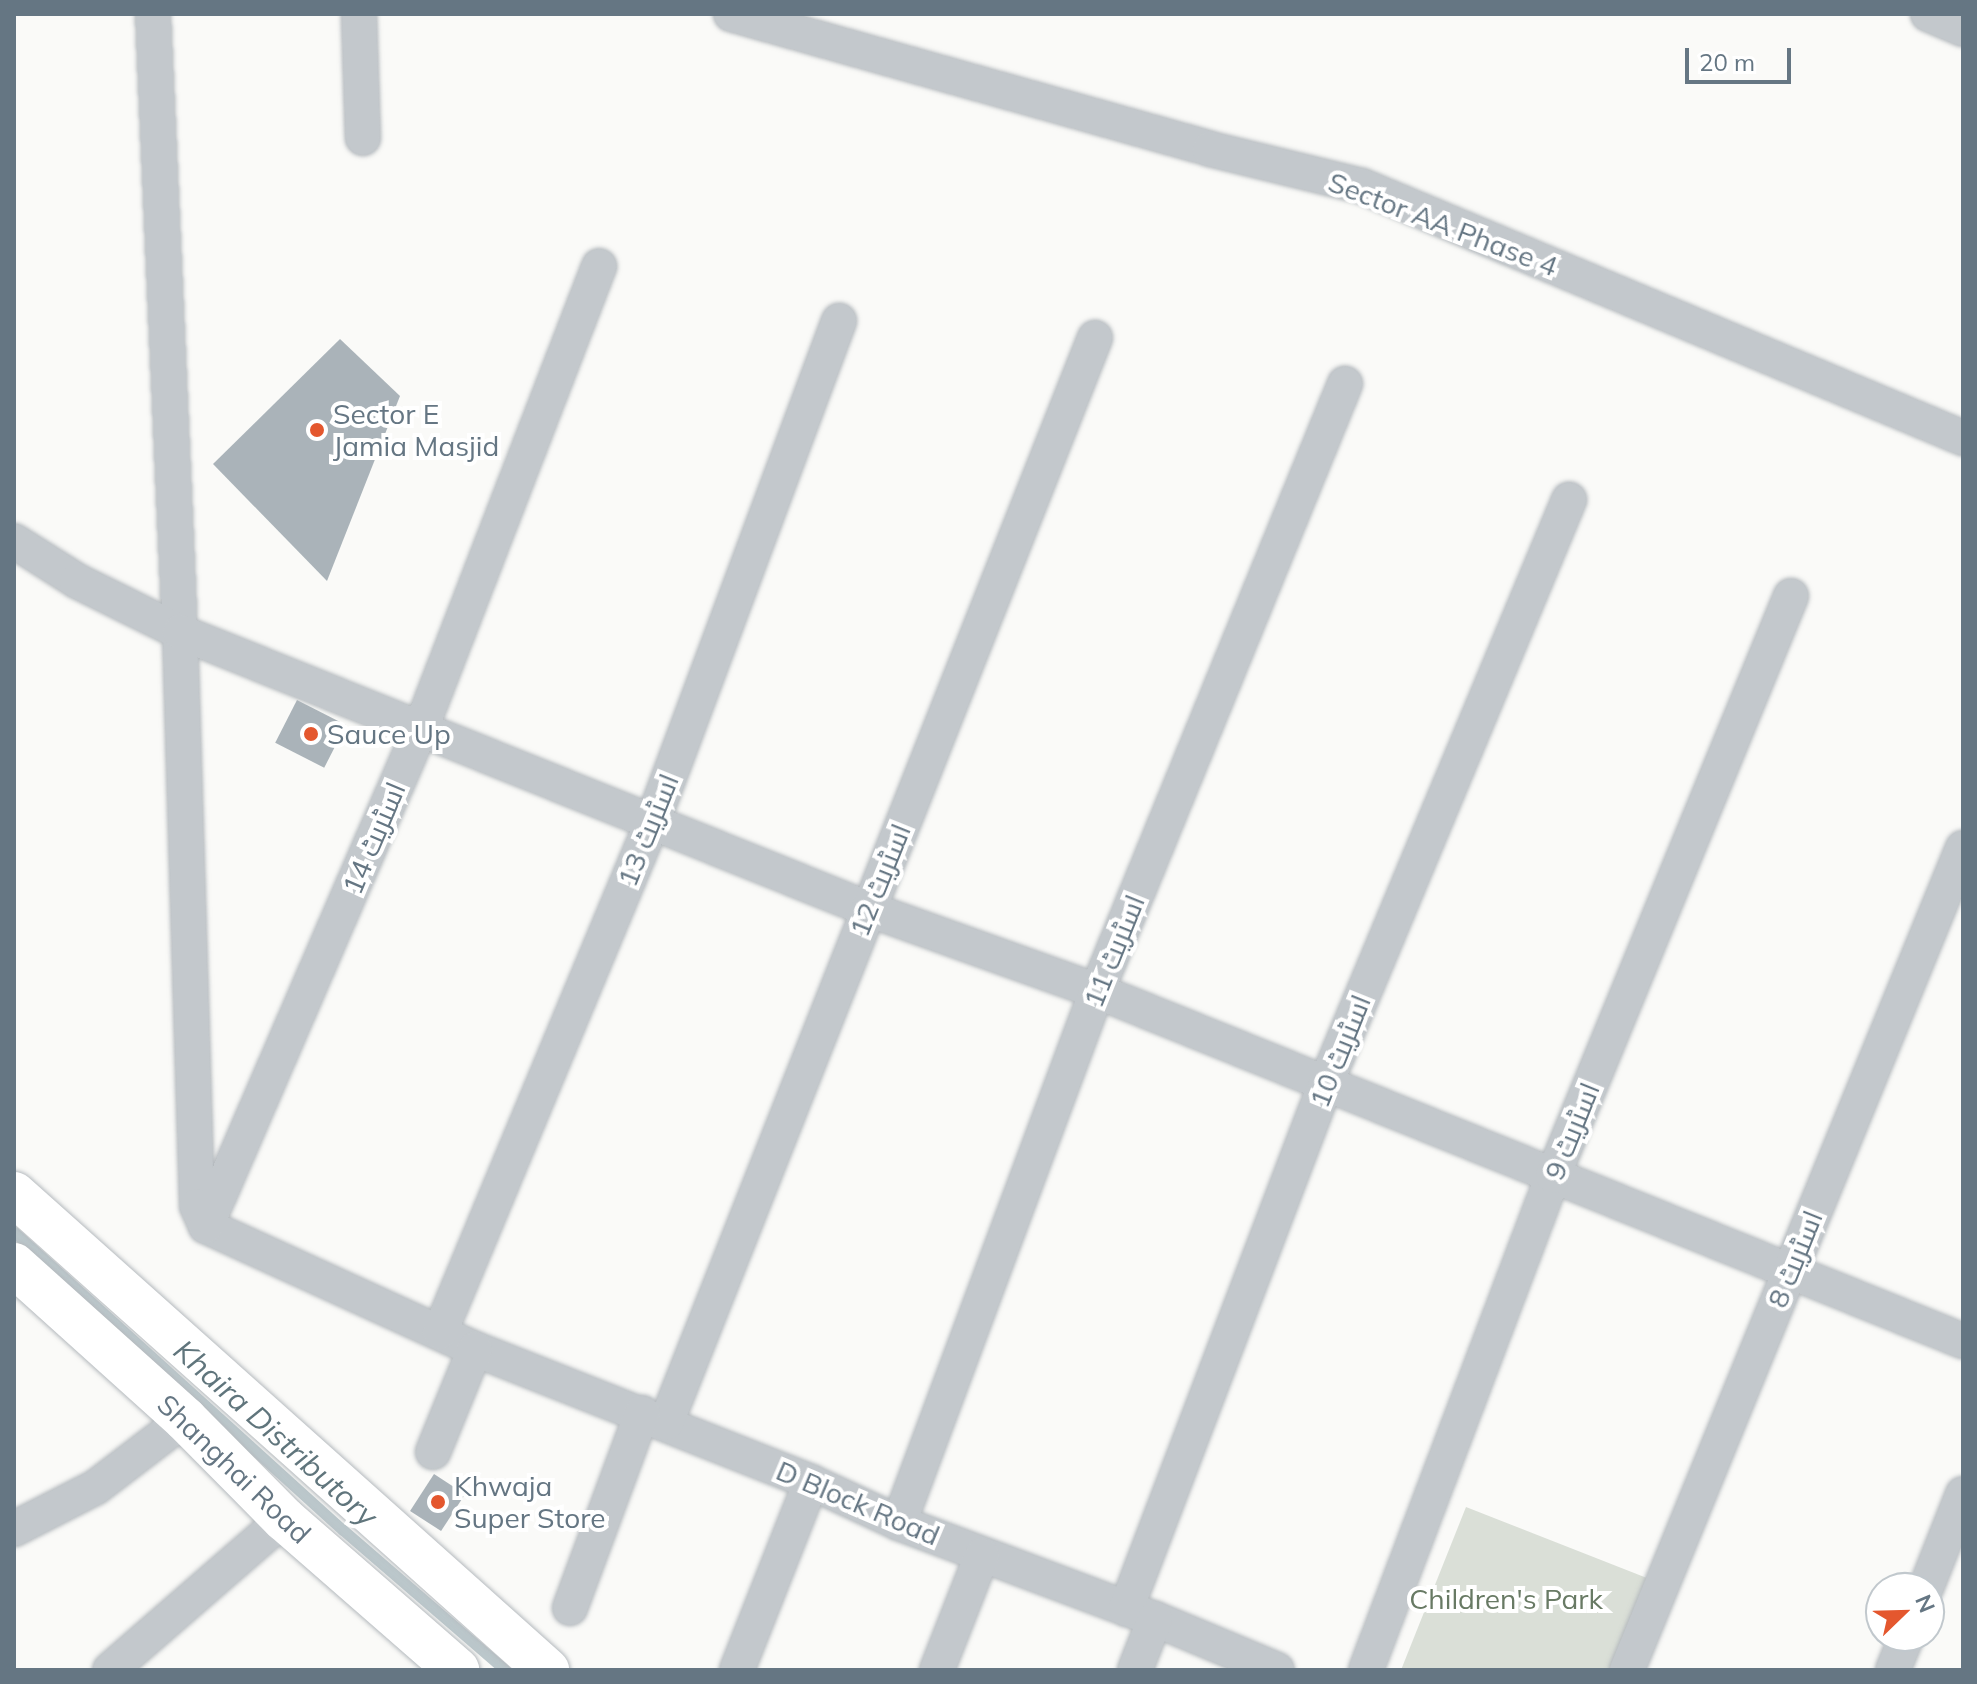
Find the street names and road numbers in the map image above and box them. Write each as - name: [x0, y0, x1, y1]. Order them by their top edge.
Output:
- street label: Sector AA Phase 4: [1324, 165, 1562, 283]
- street label: اسٹریٹ 13: [610, 769, 686, 891]
- street label: اسٹریٹ 14: [335, 777, 413, 899]
- street label: اسٹریٹ 12: [842, 819, 918, 941]
- street label: اسٹریٹ 11: [1076, 890, 1152, 1012]
- street label: اسٹریٹ 10: [1302, 990, 1378, 1112]
- street label: اسٹریٹ 9: [1537, 1078, 1607, 1184]
- street label: اسٹریٹ 8: [1760, 1206, 1830, 1312]
- street label: Shanghai Road: [150, 1388, 318, 1550]
- street label: D Block Road: [771, 1454, 945, 1552]

